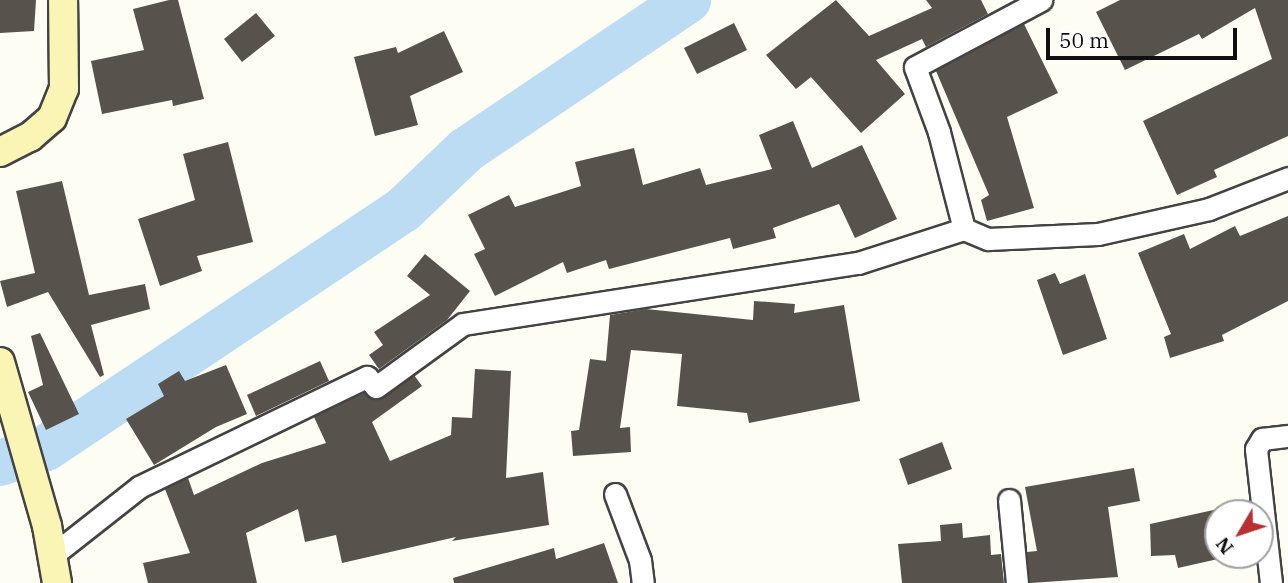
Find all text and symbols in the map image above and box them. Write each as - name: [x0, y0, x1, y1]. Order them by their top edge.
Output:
- scale bar: [1050, 14, 1241, 58]
- text: 50 m: [1059, 26, 1109, 54]
- north arrow: [1204, 499, 1274, 569]
- text: N: [1210, 533, 1238, 559]

